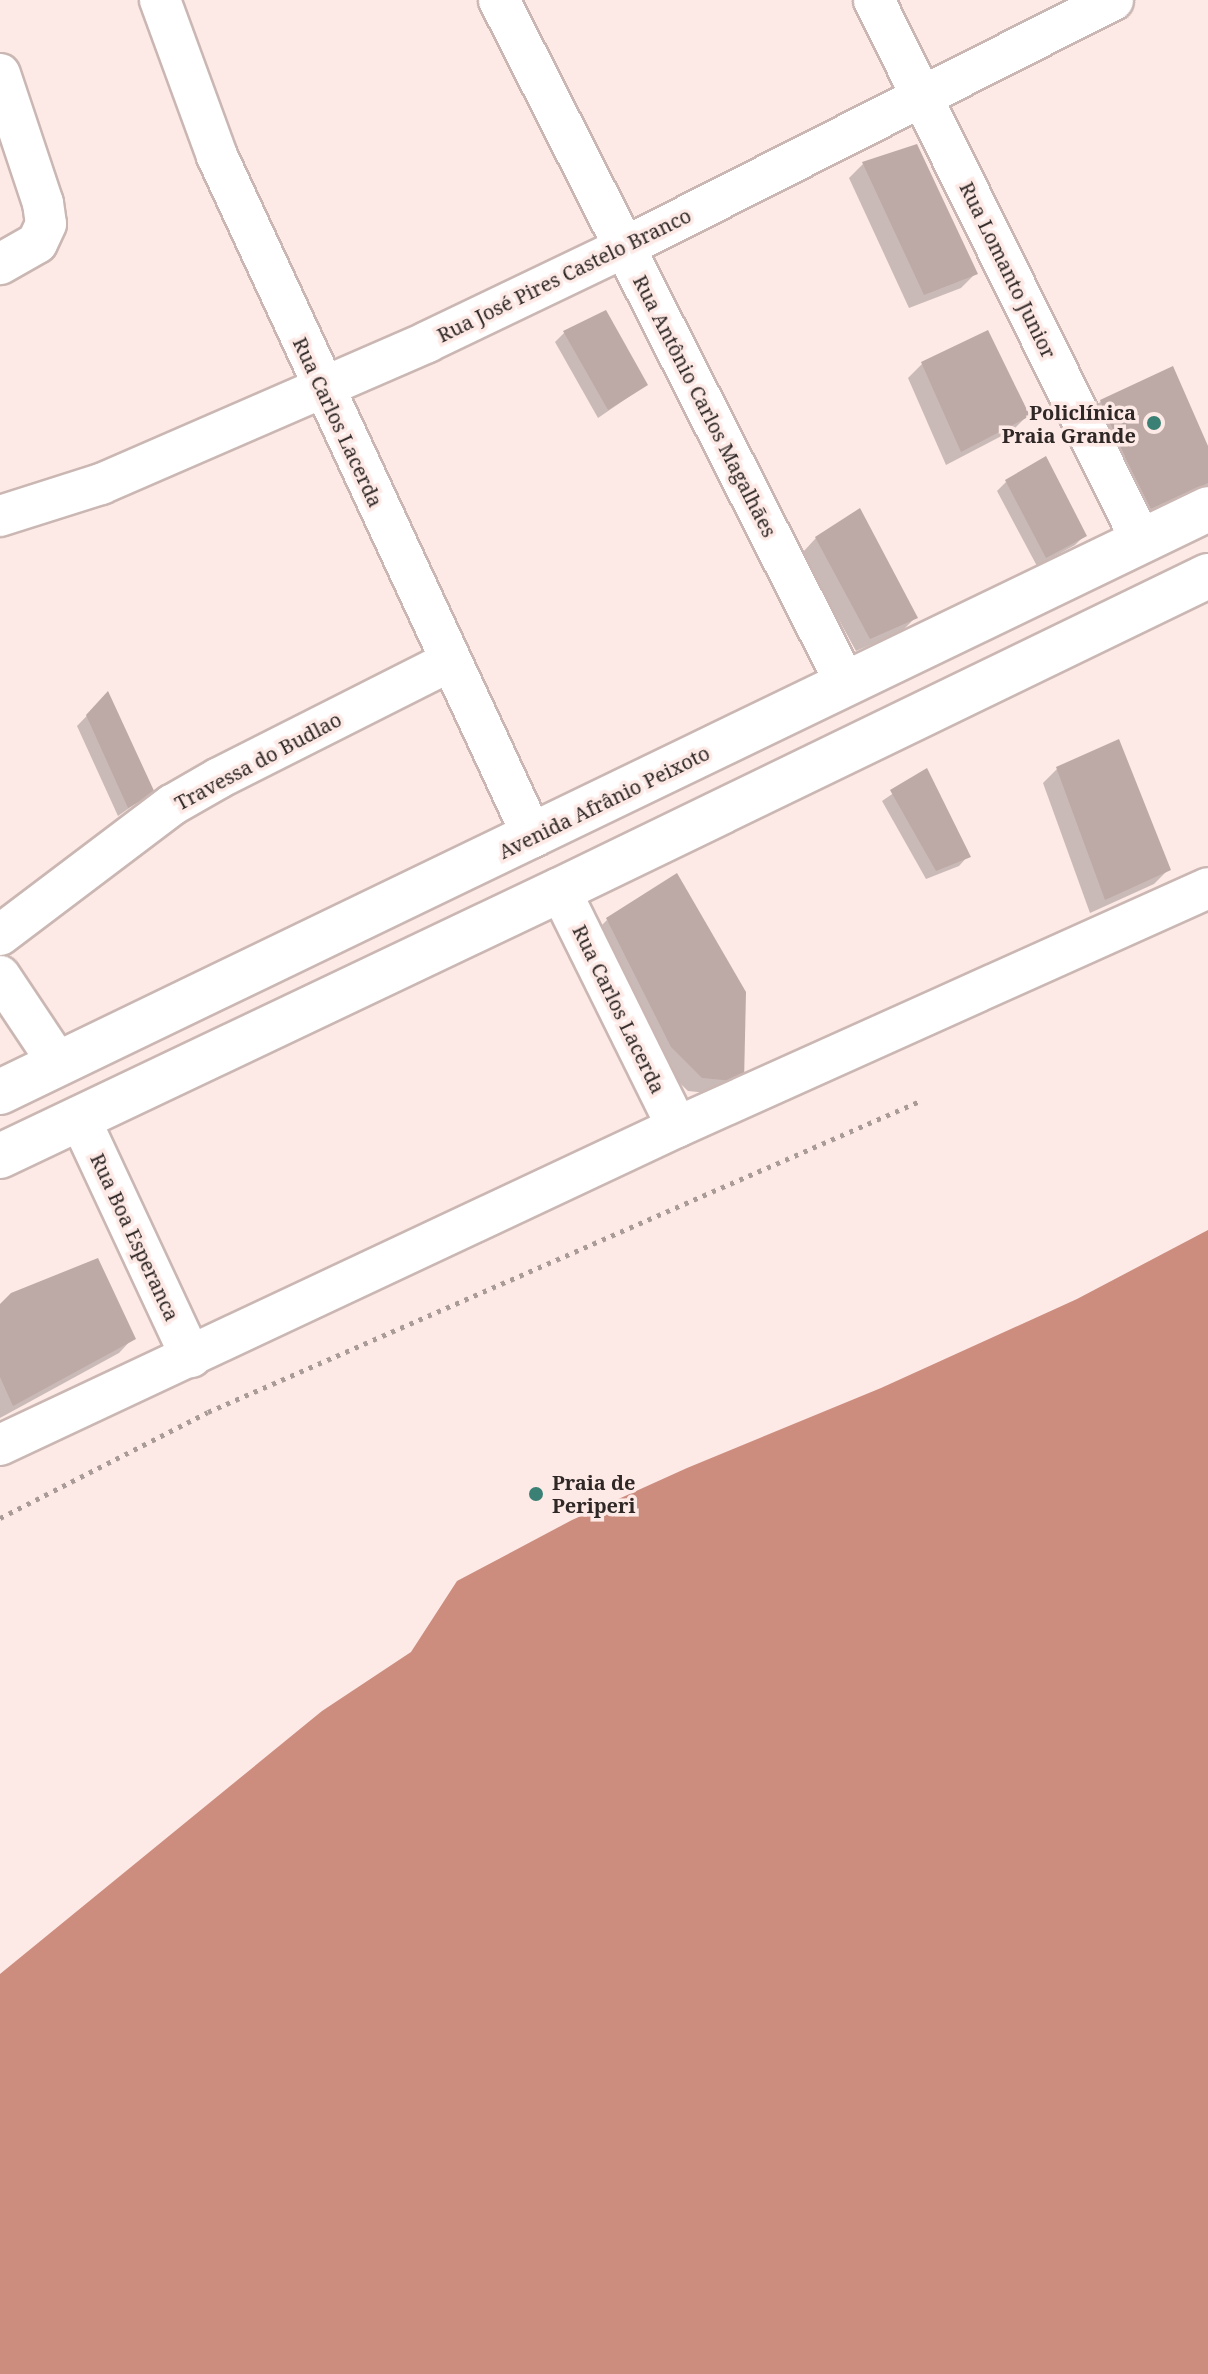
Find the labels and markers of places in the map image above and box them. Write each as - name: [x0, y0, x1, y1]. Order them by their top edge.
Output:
- place label: Policlínica Praia Grande: [1002, 400, 1136, 447]
- marker: Policlínica Praia Grande: [1143, 412, 1165, 434]
- place label: Praia de Periperi: [552, 1470, 636, 1517]
- marker: Praia de Periperi: [527, 1485, 545, 1503]

